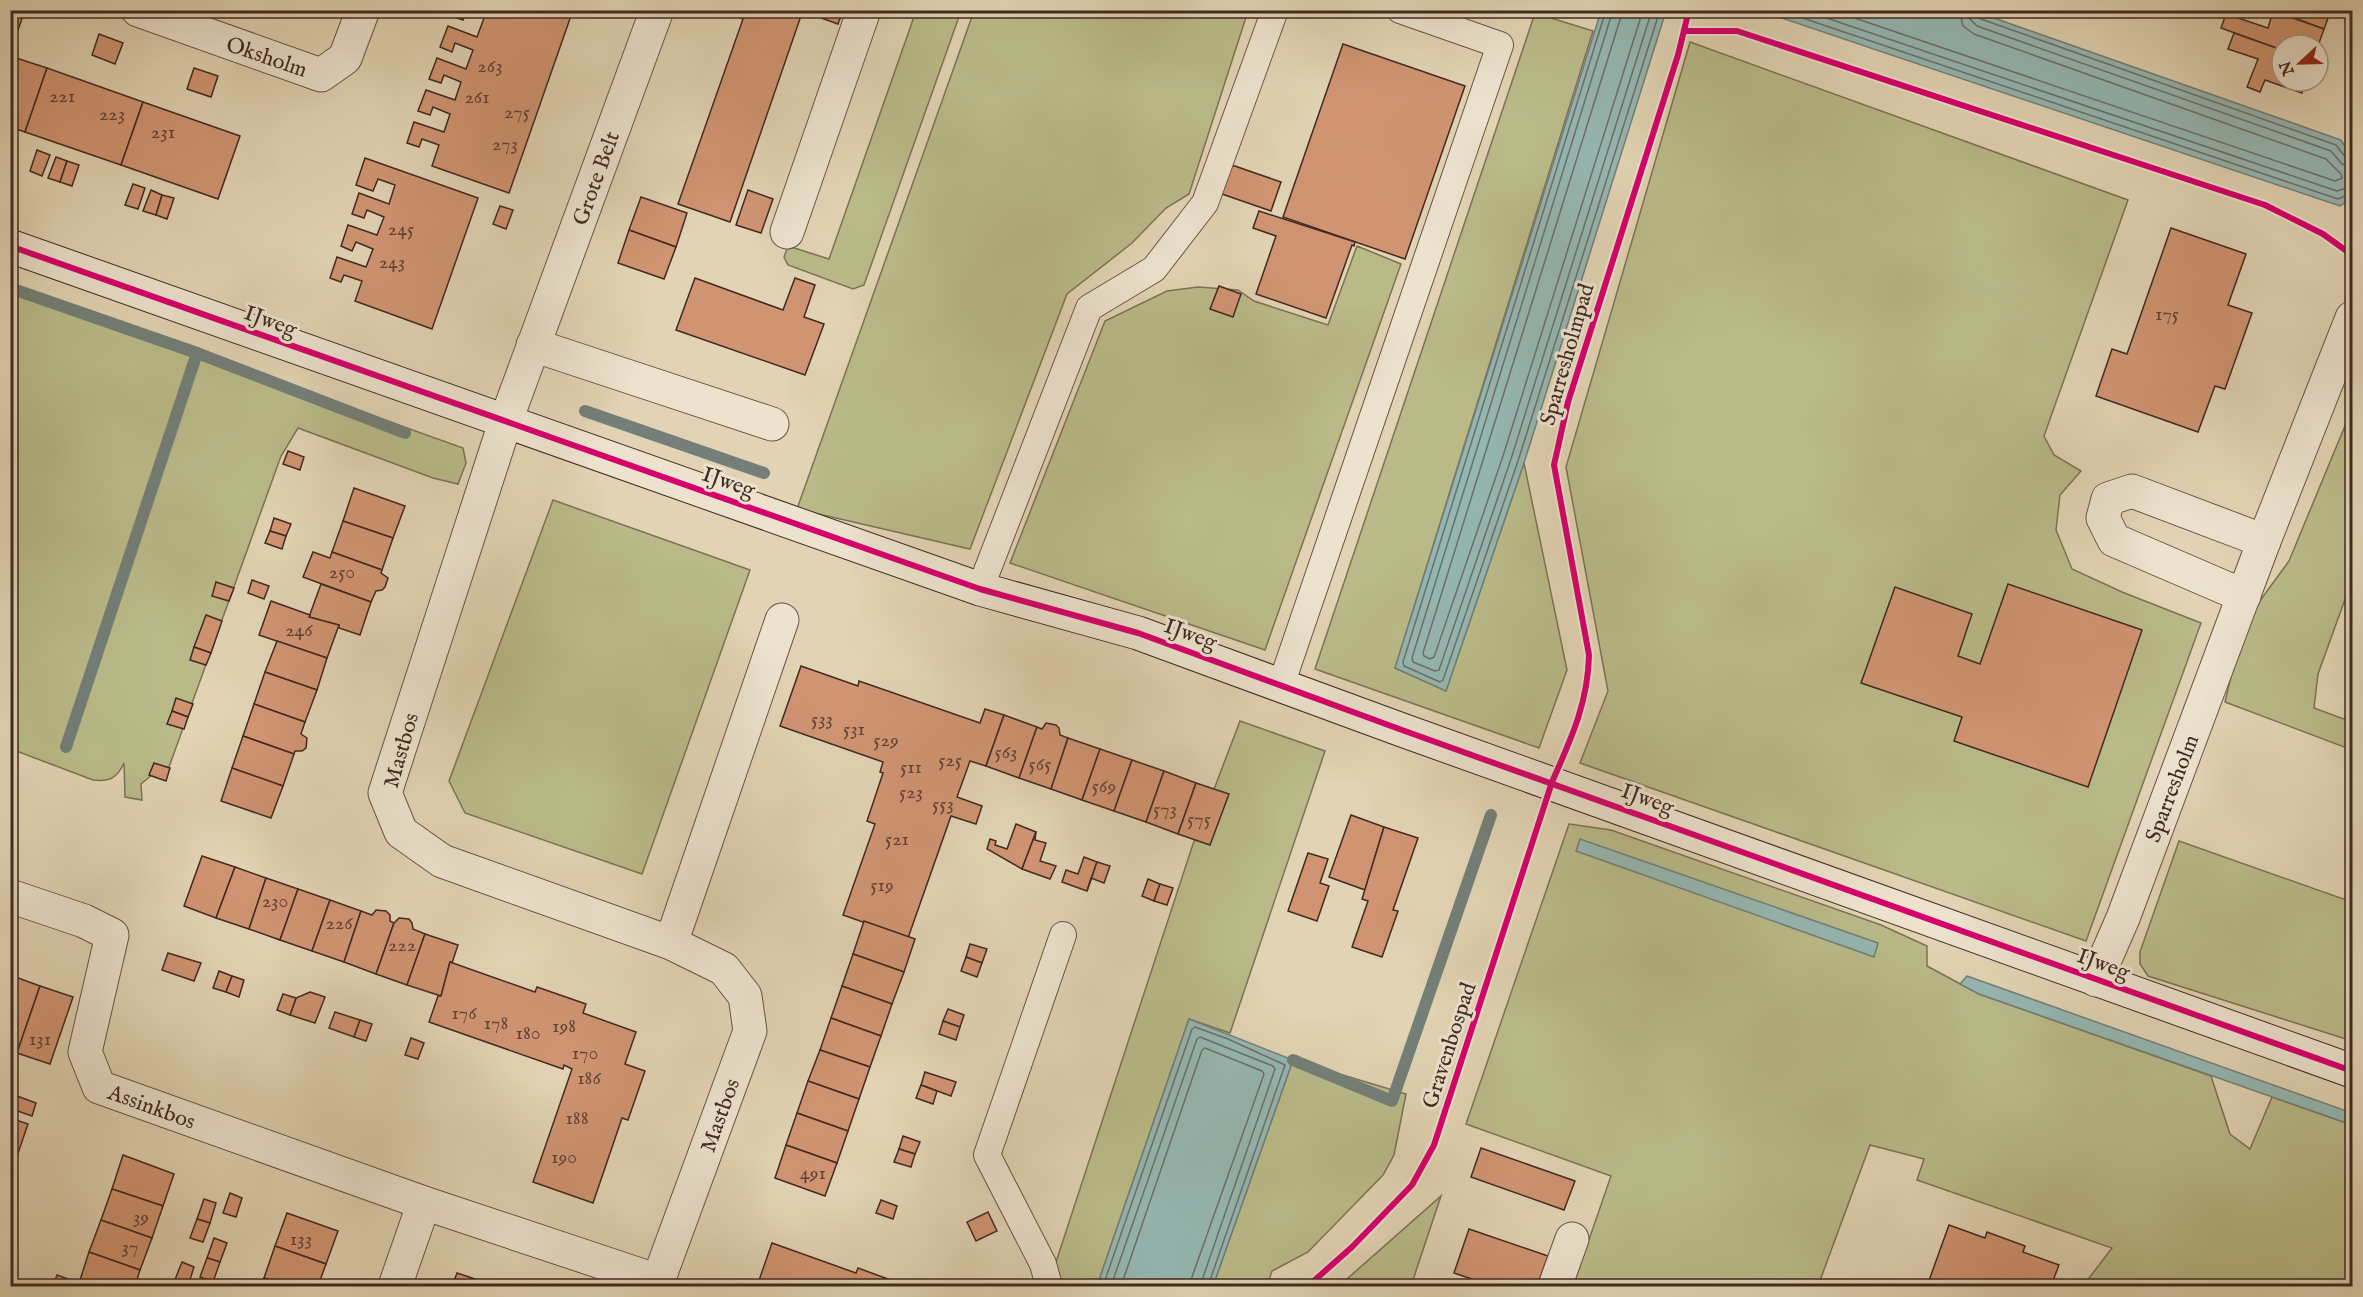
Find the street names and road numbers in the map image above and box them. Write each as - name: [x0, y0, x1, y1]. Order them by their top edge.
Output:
- street label: Oksholm: [222, 31, 311, 85]
- street label: Grote Belt: [567, 127, 627, 230]
- street label: Sparresholmpad: [1534, 280, 1602, 429]
- street label: IJweg: [240, 299, 302, 345]
- street label: IJweg: [698, 461, 760, 505]
- street label: IJweg: [1160, 612, 1222, 658]
- street label: Mastbos: [378, 710, 426, 791]
- street label: Sparresholm: [2140, 731, 2206, 847]
- street label: IJweg: [1617, 777, 1679, 823]
- street label: IJweg: [2073, 942, 2135, 988]
- street label: Gravenbospad: [1416, 979, 1484, 1112]
- street label: Mastbos: [695, 1075, 747, 1157]
- street label: Assinkbos: [103, 1079, 199, 1137]

